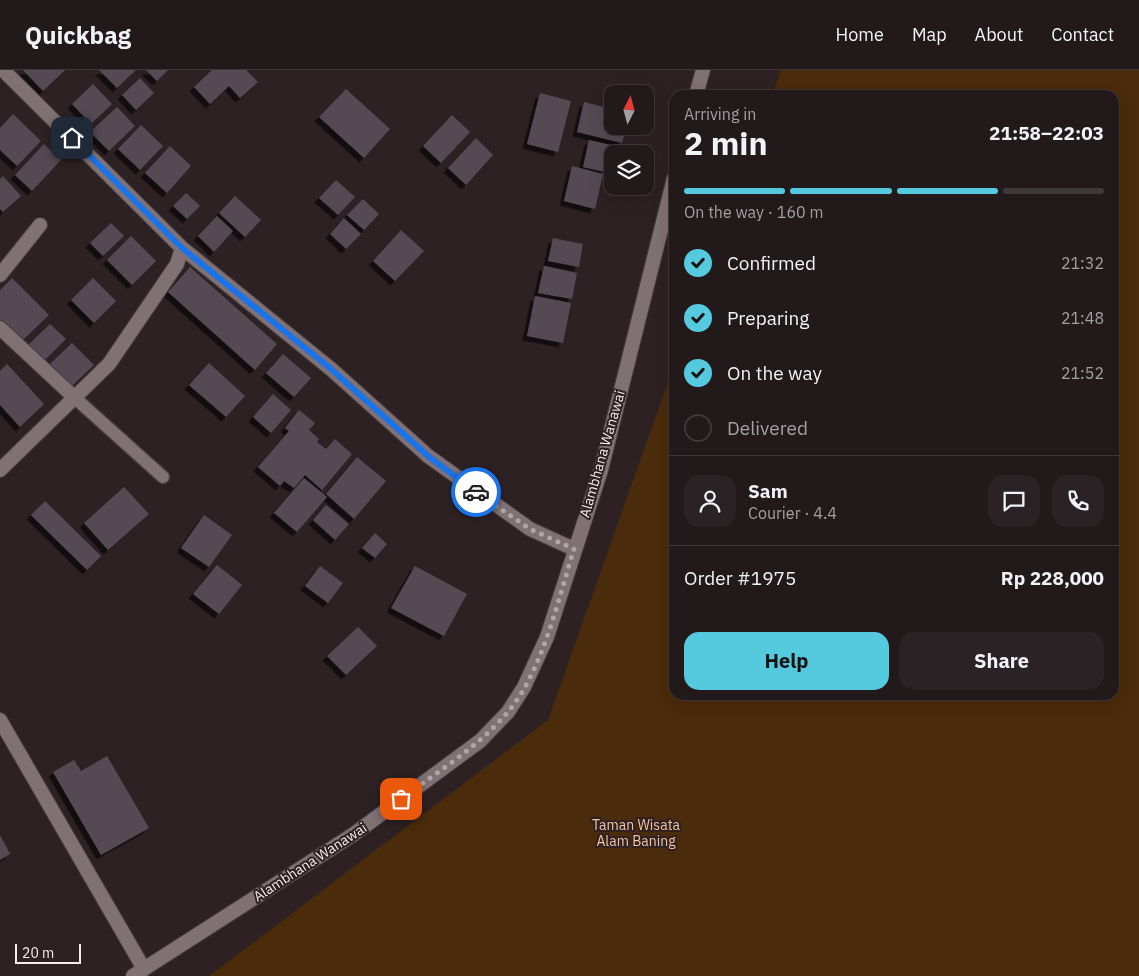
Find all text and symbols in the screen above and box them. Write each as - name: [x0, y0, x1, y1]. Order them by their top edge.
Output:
- text: Quickbag: [25, 19, 131, 51]
- text: Home: [836, 23, 884, 46]
- text: Map: [912, 23, 947, 46]
- text: About: [975, 23, 1023, 46]
- text: Contact: [1051, 23, 1114, 46]
- north arrow: [604, 85, 654, 135]
- map controls: [604, 85, 654, 195]
- text: Arriving in: [684, 104, 756, 124]
- pin: [51, 117, 93, 159]
- text: 21:58–22:03: [989, 121, 1104, 145]
- text: 2 min: [684, 122, 768, 164]
- icon: home: [58, 124, 86, 152]
- button: layers: [604, 145, 654, 195]
- text: On the way · 160 m: [684, 202, 823, 222]
- icon: check: [684, 249, 712, 277]
- text: Confirmed: [727, 251, 816, 275]
- text: 21:32: [1061, 253, 1104, 273]
- icon: check: [684, 304, 712, 332]
- text: Preparing: [727, 306, 809, 330]
- text: 21:48: [1061, 308, 1104, 328]
- icon: check: [684, 359, 712, 387]
- text: On the way: [727, 361, 822, 385]
- text: 21:52: [1061, 363, 1104, 383]
- street label: Alambhana Wanawai: [575, 388, 629, 520]
- text: Delivered: [727, 416, 808, 440]
- courier: [451, 467, 501, 517]
- button: person: [684, 475, 736, 527]
- button: chat: [988, 475, 1040, 527]
- button: phone: [1052, 475, 1104, 527]
- icon: car: [462, 478, 490, 506]
- text: Sam: [748, 479, 788, 503]
- text: Courier · 4.4: [748, 503, 837, 523]
- text: Order #1975: [684, 566, 796, 590]
- text: Rp 228,000: [1001, 566, 1104, 590]
- button: Help: [684, 632, 889, 690]
- button: Share: [899, 632, 1104, 690]
- pin: [380, 778, 422, 820]
- icon: bag: [387, 785, 415, 813]
- park label: Taman Wisata Alam Baning: [592, 816, 681, 850]
- street label: Alambhana Wanawai: [250, 819, 370, 905]
- scale bar: [15, 941, 81, 964]
- text: 20 m: [22, 944, 54, 962]

